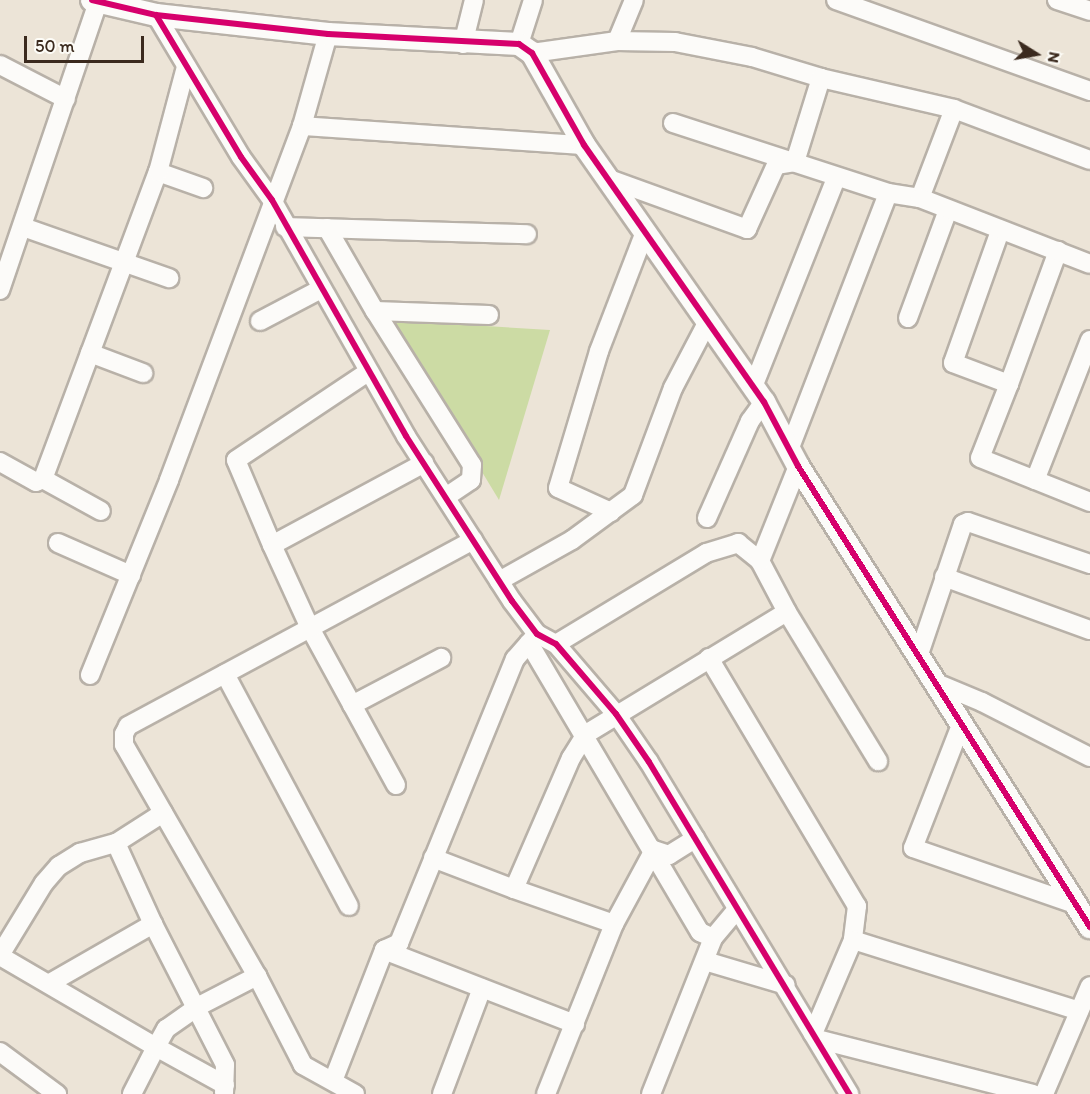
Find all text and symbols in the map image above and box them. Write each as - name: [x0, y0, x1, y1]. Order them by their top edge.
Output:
- scale bar: [27, 24, 147, 62]
- north arrow: [1006, 24, 1066, 84]
- text: 50 m: [35, 35, 75, 57]
- text: N: [1044, 50, 1065, 65]

